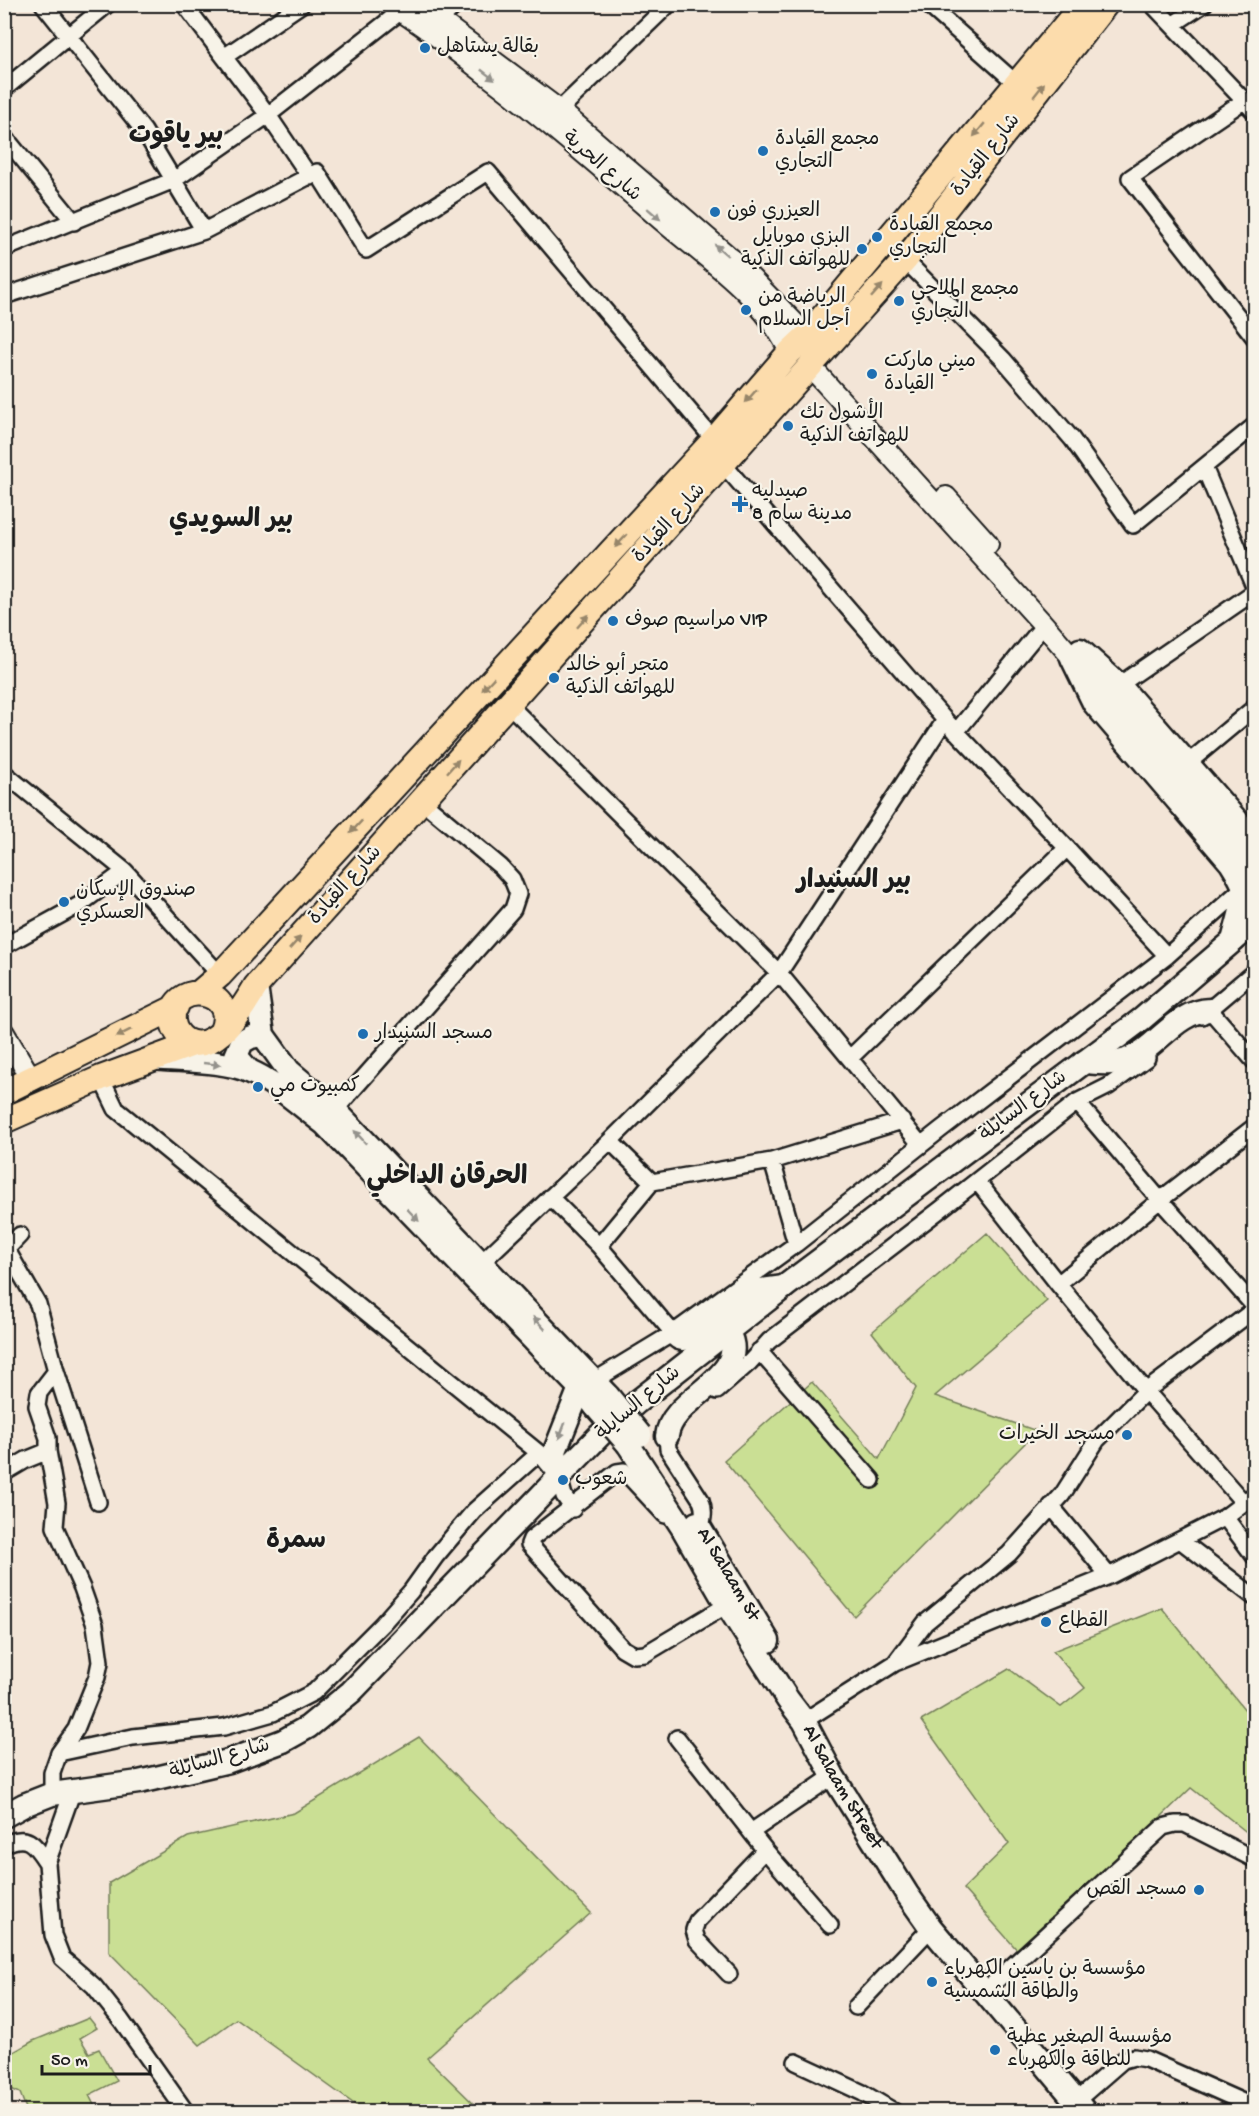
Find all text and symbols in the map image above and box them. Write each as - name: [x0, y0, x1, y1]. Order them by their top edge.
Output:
- place label: بقالة يستاهل: [437, 36, 539, 60]
- marker: بقالة يستاهل: [418, 41, 432, 55]
- one-way arrow: [481, 69, 496, 81]
- one-way arrow: [1032, 82, 1045, 98]
- street label: شارع القيادة: [947, 109, 1026, 202]
- district label: بير ياقوت: [129, 120, 223, 153]
- one-way arrow: [972, 122, 985, 138]
- street label: شارع الحرية: [557, 126, 646, 207]
- place label: مجمع القيادة التجاري: [775, 128, 879, 175]
- marker: مجمع القيادة التجاري: [756, 144, 770, 158]
- place label: العيزري فون: [727, 200, 820, 224]
- marker: العيزري فون: [708, 205, 722, 219]
- one-way arrow: [646, 207, 661, 220]
- place label: مجمع القبادة التجاري: [889, 214, 993, 261]
- place label: البزي موبايل للهواتف الذكية: [741, 226, 850, 273]
- marker: مجمع القبادة التجاري: [870, 230, 884, 244]
- marker: البزي موبايل للهواتف الذكية: [855, 242, 869, 256]
- one-way arrow: [714, 244, 729, 257]
- place label: مجمع الملاحي التجاري: [911, 278, 1019, 325]
- one-way arrow: [870, 284, 883, 299]
- place label: الرياضة من أجل السلام: [758, 286, 849, 333]
- marker: مجمع الملاحي التجاري: [892, 294, 906, 308]
- marker: الرياضة من أجل السلام: [739, 303, 753, 317]
- place label: ميني ماركت القيادة: [884, 350, 976, 397]
- marker: ميني ماركت القيادة: [865, 367, 879, 381]
- one-way arrow: [745, 388, 758, 403]
- place label: الأشول تك للهواتف الذكية: [800, 398, 909, 449]
- marker: الأشول تك للهواتف الذكية: [781, 419, 795, 433]
- street label: شارع القيادة: [628, 479, 712, 568]
- place label: صيدليه مدينة سام 8: [752, 480, 852, 527]
- marker: صيدليه مدينة سام 8: [733, 497, 747, 511]
- district label: بير السويدي: [169, 506, 293, 537]
- one-way arrow: [614, 533, 628, 547]
- place label: مراسيم صوف VIP: [625, 609, 768, 633]
- one-way arrow: [576, 614, 589, 629]
- marker: مراسيم صوف VIP: [606, 614, 620, 628]
- place label: متجر أبو خالد للهواتف الذكية: [566, 652, 675, 701]
- marker: متجر أبو خالد للهواتف الذكية: [547, 671, 561, 685]
- one-way arrow: [482, 676, 495, 691]
- one-way arrow: [446, 759, 460, 774]
- one-way arrow: [349, 820, 363, 835]
- street label: شارع القيادة: [304, 841, 388, 930]
- district label: بير السنيدار: [795, 867, 911, 898]
- place label: صندوق الإسكان العسكري: [76, 879, 196, 926]
- marker: صندوق الإسكان العسكري: [57, 895, 71, 909]
- one-way arrow: [288, 936, 301, 951]
- place label: مسجد السنيدار: [373, 1022, 493, 1046]
- marker: مسجد السنيدار: [356, 1027, 370, 1041]
- one-way arrow: [115, 1028, 132, 1038]
- one-way arrow: [202, 1059, 221, 1069]
- street label: شارع السايلة: [975, 1066, 1072, 1147]
- place label: كمبيوت مي: [270, 1075, 360, 1102]
- marker: كمبيوت مي: [251, 1080, 265, 1094]
- one-way arrow: [354, 1130, 368, 1144]
- district label: الحرقان الداخلي: [367, 1161, 527, 1198]
- one-way arrow: [406, 1208, 420, 1222]
- one-way arrow: [532, 1315, 546, 1330]
- street label: شارع السايلة: [591, 1361, 686, 1446]
- one-way arrow: [557, 1423, 567, 1441]
- place label: مسجد الخيرات: [999, 1423, 1115, 1447]
- marker: مسجد الخيرات: [1120, 1428, 1134, 1442]
- place label: شعوب: [575, 1469, 628, 1492]
- marker: شعوب: [556, 1473, 570, 1487]
- street label: Al Salaam St: [691, 1524, 766, 1627]
- district label: سمرة: [266, 1527, 326, 1558]
- place label: القطاع: [1058, 1610, 1108, 1634]
- marker: القطاع: [1039, 1615, 1053, 1629]
- street label: Al Salaam Street: [797, 1721, 889, 1855]
- street label: شارع السايلة: [167, 1734, 273, 1785]
- place label: مسجد القص: [1086, 1878, 1187, 1902]
- marker: مسجد القص: [1192, 1883, 1206, 1897]
- place label: مؤسسة بن ياسين الكهرباء والطاقة الشمسية: [944, 1958, 1146, 2005]
- marker: مؤسسة بن ياسين الكهرباء والطاقة الشمسية: [925, 1975, 939, 1989]
- place label: مؤسسة الصغير عطية للطاقة والكهرباء: [1007, 2026, 1172, 2073]
- scale bar: [42, 2038, 150, 2076]
- marker: مؤسسة الصغير عطية للطاقة والكهرباء: [988, 2043, 1002, 2057]
- text: 50 m: [51, 2051, 88, 2072]

